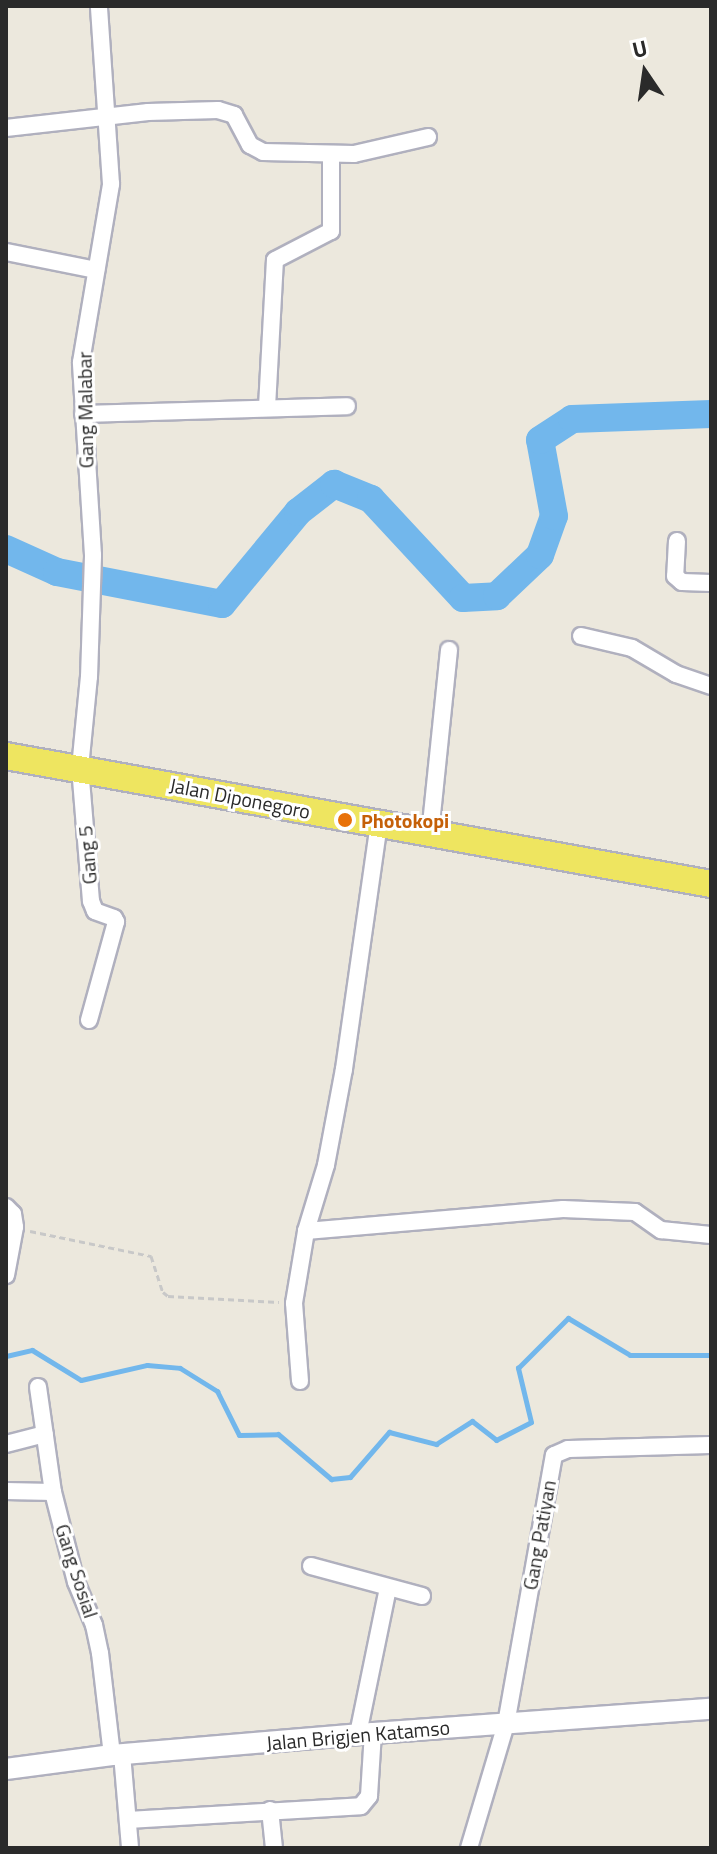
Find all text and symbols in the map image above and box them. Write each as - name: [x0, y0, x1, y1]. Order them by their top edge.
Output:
- text: U: [629, 30, 650, 67]
- north arrow: [605, 32, 685, 112]
- street label: Gang Malabar: [72, 351, 98, 469]
- street label: Jalan Diponegoro: [168, 773, 312, 823]
- place label: Photokopi: [361, 808, 449, 832]
- marker: Photokopi: [336, 811, 354, 829]
- street label: Gang 5: [72, 825, 102, 885]
- street label: Gang Patiyan: [518, 1478, 560, 1592]
- street label: Gang Sosial: [51, 1521, 103, 1621]
- street label: Jalan Brigjen Katamso: [265, 1715, 451, 1755]

